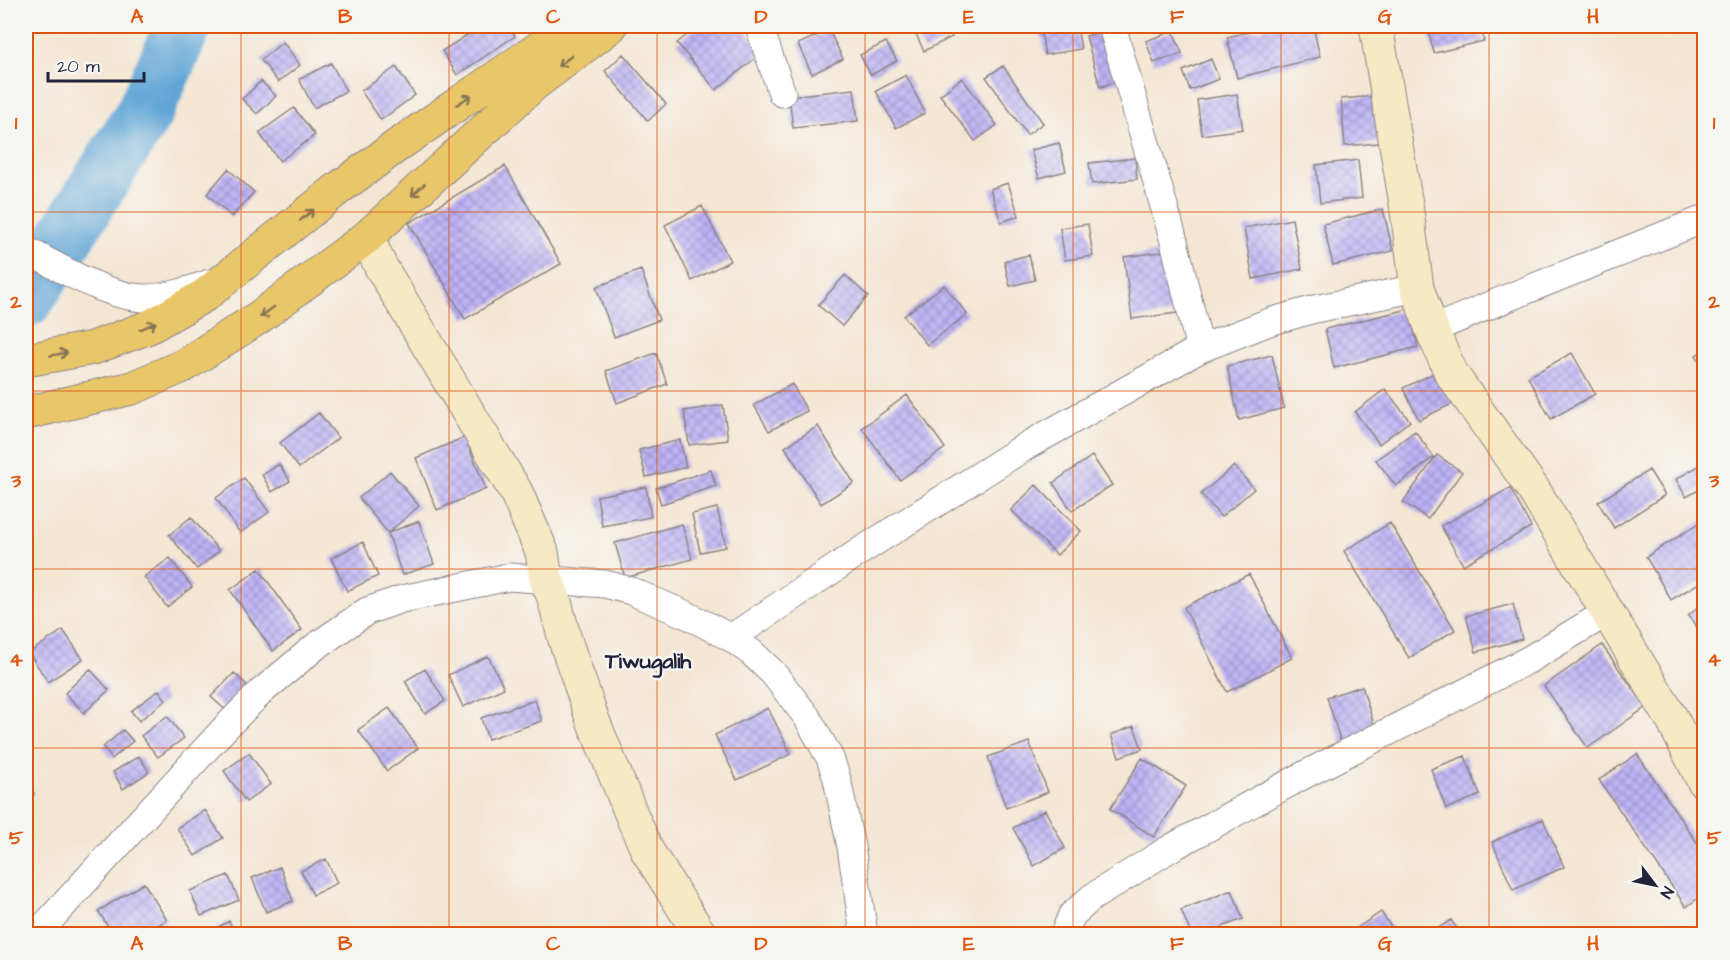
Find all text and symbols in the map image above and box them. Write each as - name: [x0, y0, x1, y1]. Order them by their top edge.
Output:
- text: A: [131, 3, 144, 31]
- text: B: [338, 3, 353, 31]
- text: C: [546, 3, 561, 31]
- text: D: [755, 3, 768, 31]
- text: E: [963, 3, 975, 31]
- text: F: [1170, 3, 1185, 31]
- text: G: [1378, 3, 1392, 31]
- text: H: [1587, 3, 1599, 31]
- scale bar: [48, 45, 144, 83]
- text: 20 m: [57, 54, 100, 79]
- one-way arrow: [557, 55, 573, 68]
- one-way arrow: [456, 94, 472, 106]
- text: 1: [15, 109, 18, 137]
- text: 1: [1713, 109, 1716, 137]
- one-way arrow: [411, 183, 426, 197]
- one-way arrow: [299, 208, 315, 221]
- text: 2: [9, 288, 22, 316]
- text: 2: [1707, 288, 1720, 316]
- one-way arrow: [259, 306, 275, 318]
- one-way arrow: [139, 320, 157, 331]
- one-way arrow: [49, 348, 69, 359]
- text: 3: [10, 467, 22, 495]
- text: 3: [1708, 467, 1720, 495]
- text: 4: [9, 646, 23, 674]
- district label: Tiwugalih: [604, 646, 692, 678]
- text: 4: [1707, 646, 1721, 674]
- text: 5: [9, 824, 24, 852]
- text: 5: [1707, 824, 1722, 852]
- north arrow: [1625, 855, 1685, 915]
- text: N: [1655, 882, 1679, 903]
- text: A: [131, 930, 144, 958]
- text: B: [338, 930, 353, 958]
- text: C: [546, 930, 561, 958]
- text: D: [755, 930, 768, 958]
- text: E: [963, 930, 975, 958]
- text: F: [1170, 930, 1185, 958]
- text: G: [1378, 930, 1392, 958]
- text: H: [1587, 930, 1599, 958]

